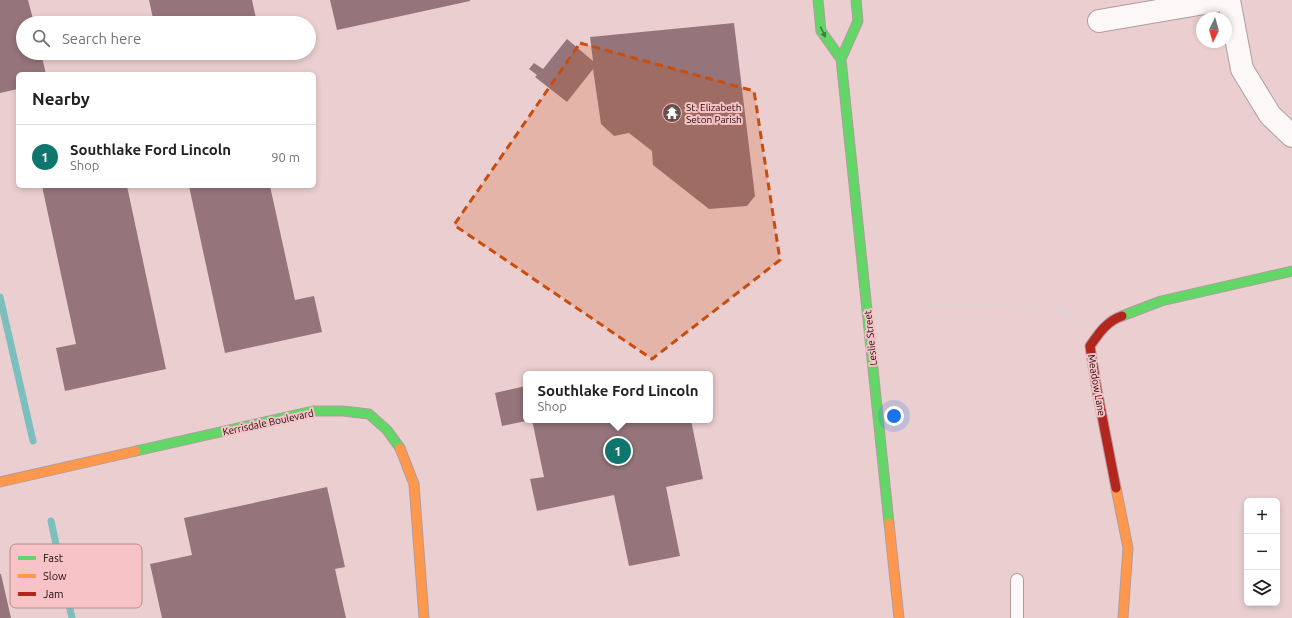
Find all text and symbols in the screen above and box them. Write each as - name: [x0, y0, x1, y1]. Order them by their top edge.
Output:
- north arrow: [1196, 12, 1232, 48]
- search box: [16, 16, 316, 60]
- one-way arrow: [820, 26, 826, 38]
- icon: search: [30, 27, 52, 49]
- text: Search here: [62, 30, 141, 47]
- text: Nearby: [32, 89, 90, 108]
- temple icon: St. Elizabeth Seton Parish: [661, 102, 683, 124]
- place label: St. Elizabeth Seton Parish: [686, 102, 742, 125]
- text: Southlake Ford Lincoln: [70, 141, 231, 158]
- text: 1: [41, 150, 49, 164]
- text: 90 m: [271, 150, 300, 164]
- text: Shop: [70, 158, 99, 172]
- street label: Leslie Street: [862, 310, 879, 366]
- street label: Meadow Lane: [1086, 353, 1107, 417]
- popup: [523, 371, 713, 423]
- text: Southlake Ford Lincoln: [537, 382, 699, 399]
- text: Shop: [537, 399, 567, 413]
- your location: [884, 406, 904, 426]
- street label: Kerrisdale Boulevard: [221, 407, 315, 438]
- pin: 1: [605, 436, 631, 466]
- map controls: [1244, 498, 1280, 606]
- button: +: [1244, 498, 1280, 534]
- button: −: [1244, 534, 1280, 570]
- legend: [10, 544, 142, 608]
- text: Fast: [43, 552, 64, 564]
- text: Slow: [43, 570, 67, 582]
- button: layers: [1244, 570, 1280, 606]
- text: Jam: [43, 588, 64, 600]

